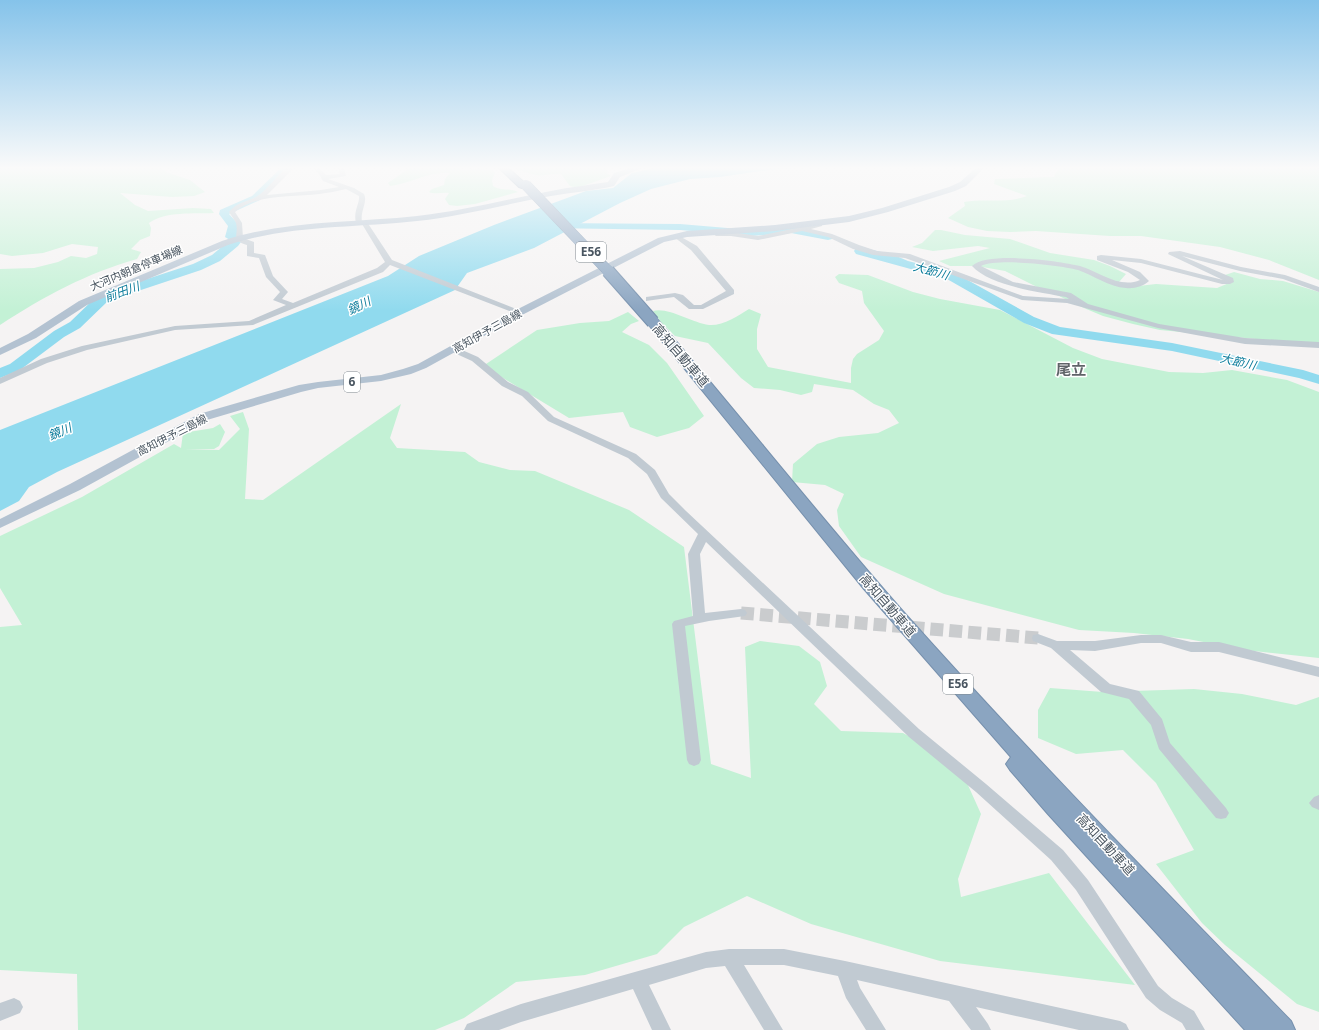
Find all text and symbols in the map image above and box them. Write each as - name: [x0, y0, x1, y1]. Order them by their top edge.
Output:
- street label: 大河内朝倉停車場線: [87, 241, 184, 294]
- road number: E56: [576, 242, 606, 262]
- water label: 大節川: [911, 257, 953, 284]
- water label: 前田川: [102, 277, 144, 306]
- water label: 鏡川: [344, 292, 375, 318]
- street label: 高知伊予三島線: [449, 305, 524, 356]
- street label: 高知自動車道: [649, 320, 713, 390]
- water label: 大節川: [1219, 349, 1260, 374]
- district label: 尾立: [1056, 359, 1086, 379]
- road number: 6: [344, 372, 360, 392]
- street label: 高知伊予三島線: [134, 410, 209, 459]
- water label: 鏡川: [45, 418, 76, 444]
- street label: 高知自動車道: [856, 570, 920, 640]
- road number: E56: [943, 674, 973, 694]
- street label: 高知自動車道: [1073, 809, 1139, 879]

